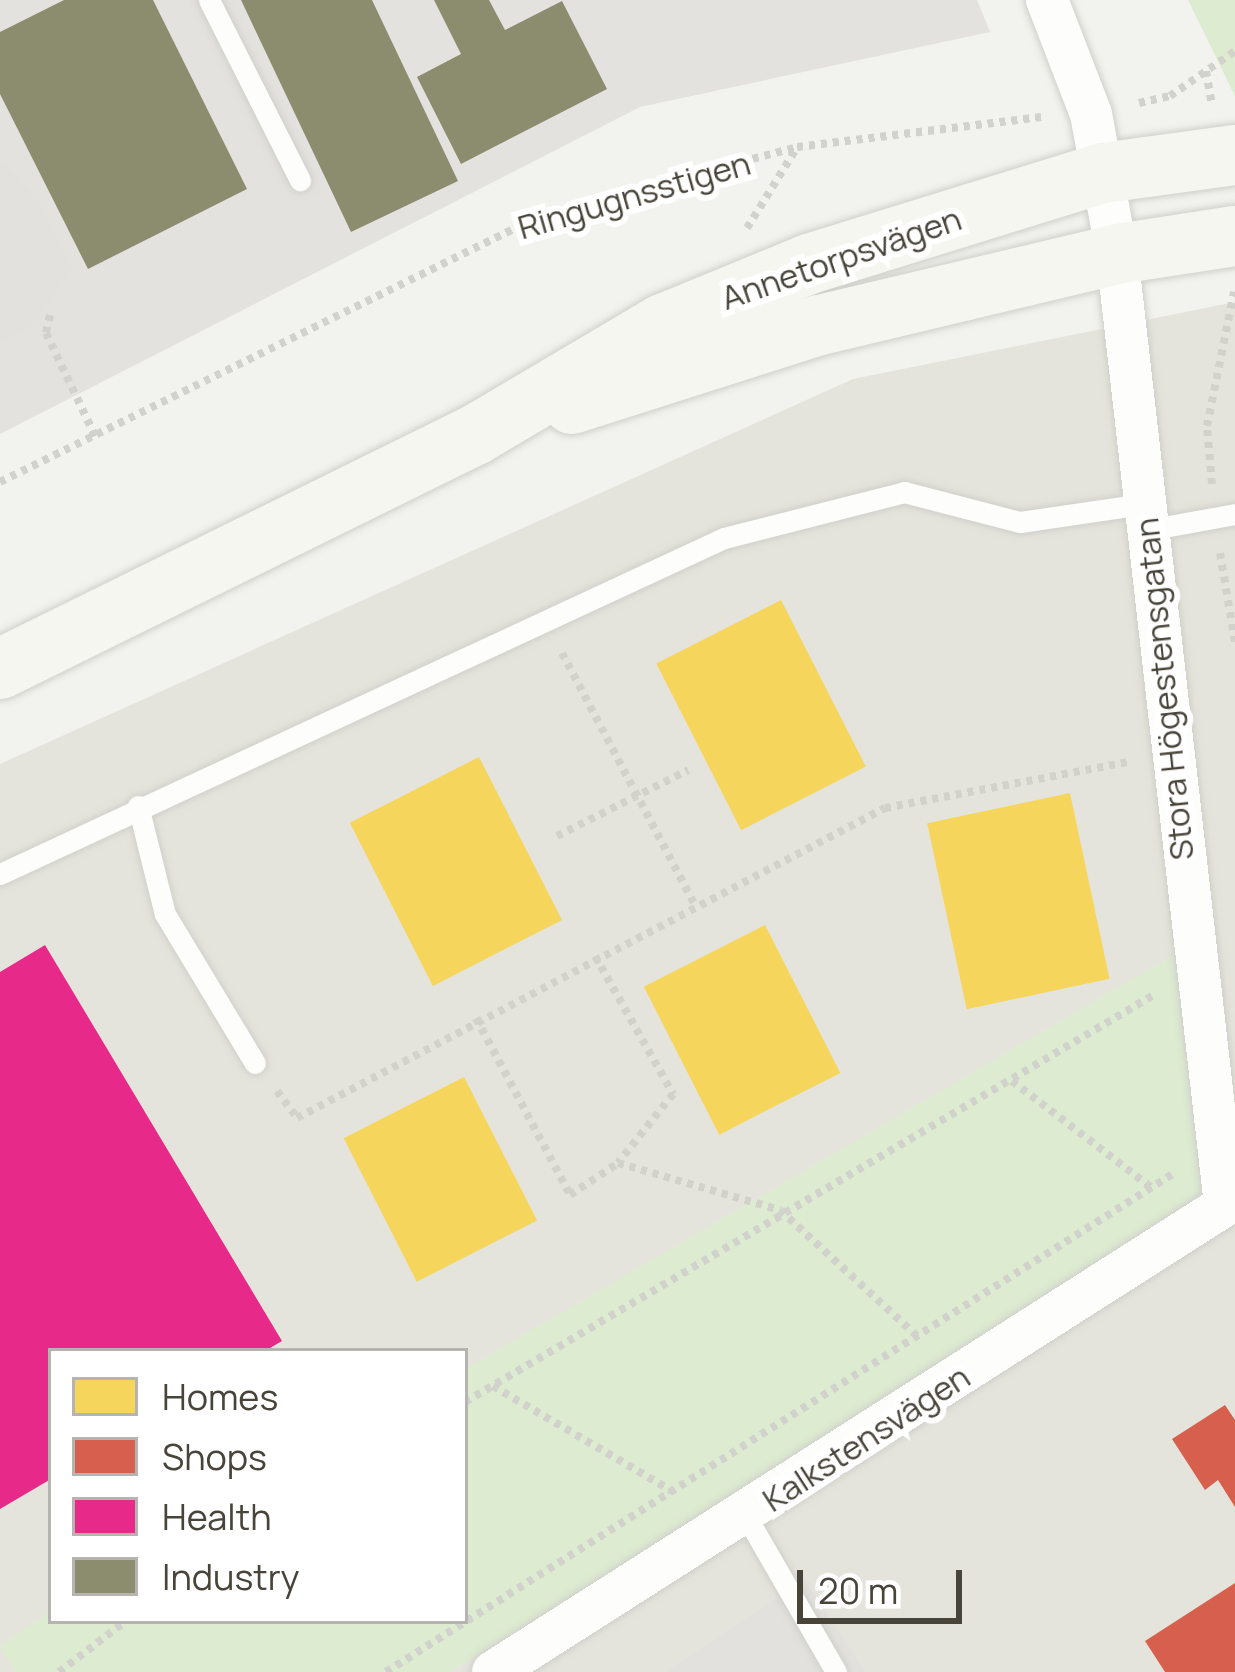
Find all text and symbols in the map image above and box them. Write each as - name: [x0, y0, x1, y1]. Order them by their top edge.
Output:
- street label: Ringugnsstigen: [513, 143, 755, 247]
- street label: Annetorpsvägen: [716, 198, 966, 318]
- street label: Stora Högestensgatan: [1126, 516, 1202, 862]
- legend: [48, 1348, 468, 1624]
- street label: Kalkstensvägen: [755, 1356, 977, 1520]
- text: Homes: [162, 1372, 278, 1421]
- text: Shops: [162, 1432, 267, 1481]
- text: Health: [162, 1492, 272, 1541]
- scale bar: [803, 1546, 968, 1620]
- text: Industry: [162, 1552, 299, 1601]
- text: 20 m: [818, 1566, 898, 1615]

